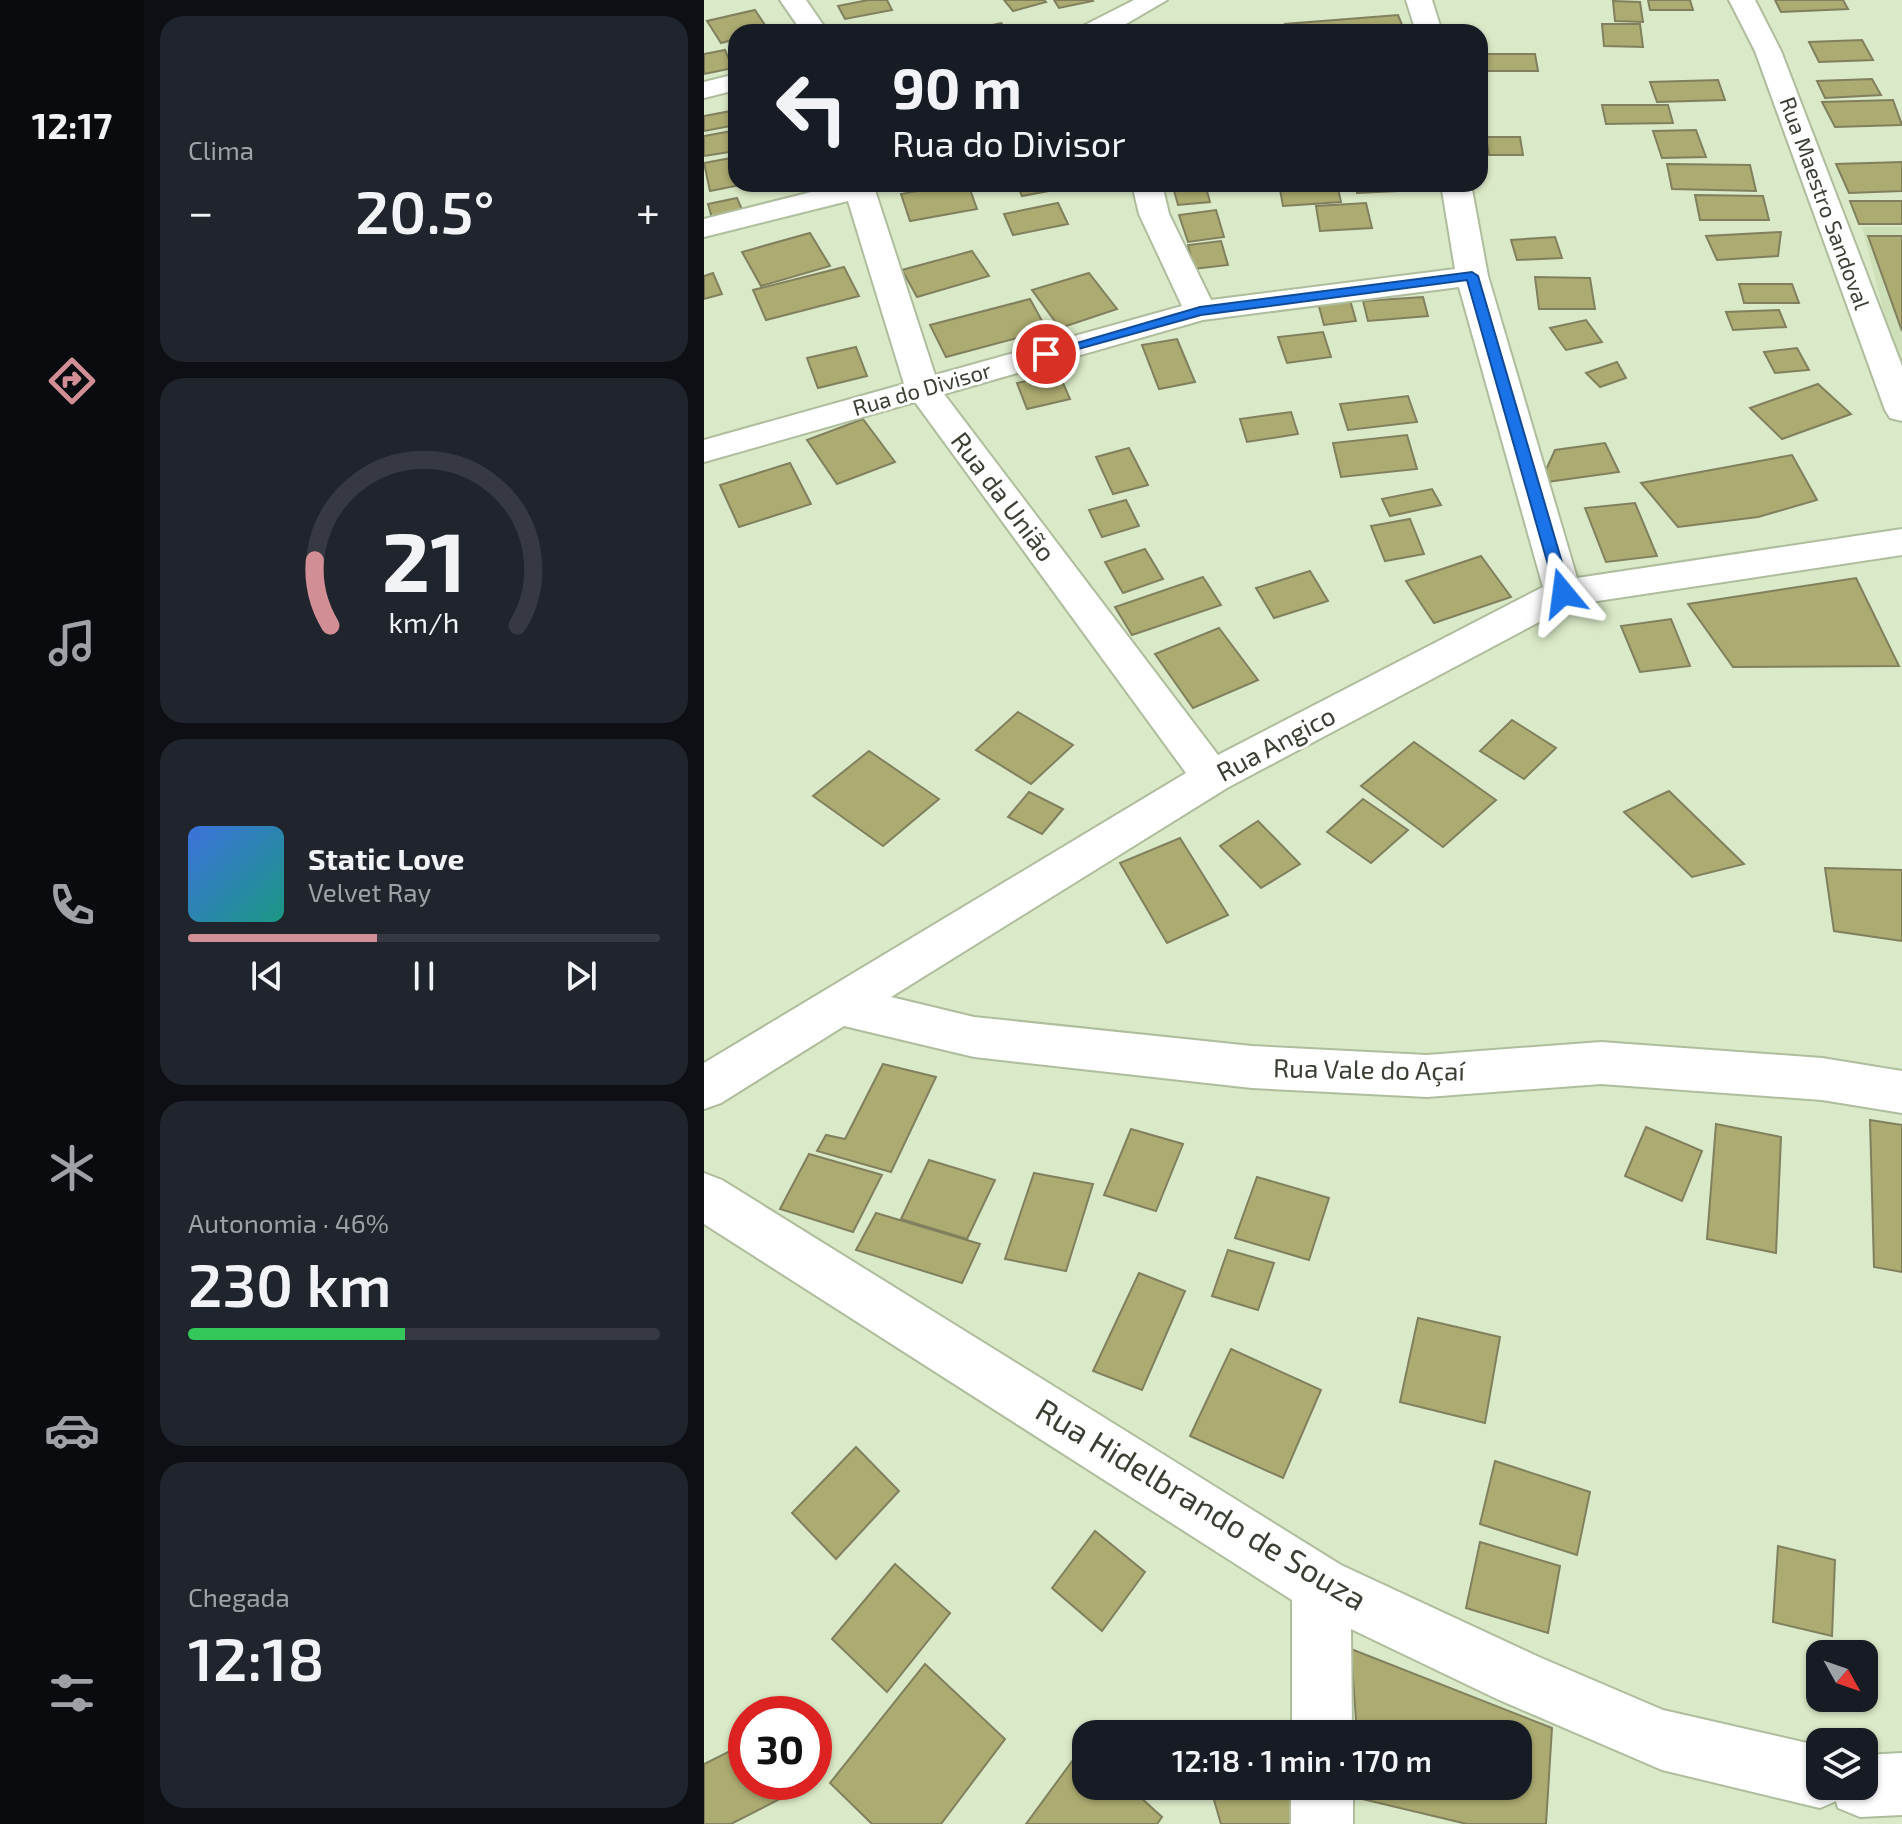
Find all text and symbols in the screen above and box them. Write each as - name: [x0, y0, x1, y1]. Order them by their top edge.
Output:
- text: 90 m: [892, 53, 1022, 120]
- icon: left: [760, 56, 864, 160]
- street label: Rua Maestro Sandoval: [1775, 93, 1877, 313]
- text: 12:17: [32, 103, 112, 146]
- text: Rua do Divisor: [892, 121, 1126, 164]
- text: Clima: [188, 134, 254, 165]
- text: 20.5°: [355, 174, 495, 246]
- text: −: [188, 184, 214, 237]
- text: +: [636, 184, 660, 237]
- pin: [1012, 320, 1080, 388]
- icon: arrive: [1024, 332, 1068, 376]
- icon: directions: [44, 353, 100, 409]
- street label: Rua do Divisor: [850, 356, 994, 420]
- street label: Rua da União: [946, 425, 1063, 567]
- text: 21: [382, 509, 466, 609]
- position arrow: [1521, 551, 1605, 635]
- text: km/h: [389, 605, 459, 640]
- icon: music: [44, 615, 100, 671]
- street label: Rua Angico: [1211, 699, 1340, 787]
- text: Static Love: [308, 840, 464, 876]
- text: Velvet Ray: [308, 876, 431, 907]
- icon: phone: [44, 877, 100, 933]
- icon: previous: [245, 954, 289, 998]
- icon: pause: [402, 954, 446, 998]
- icon: next: [559, 954, 603, 998]
- street label: Rua Vale do Açaí: [1273, 1051, 1467, 1088]
- icon: climate: [44, 1140, 100, 1196]
- text: Autonomia · 46%: [188, 1207, 389, 1238]
- text: 230 km: [188, 1247, 391, 1319]
- street label: Rua Hidelbrando de Souza: [1030, 1389, 1374, 1617]
- icon: car: [44, 1402, 100, 1458]
- text: Chegada: [188, 1581, 290, 1612]
- text: 12:18: [188, 1621, 324, 1693]
- north arrow: [1806, 1640, 1878, 1712]
- map controls: [1806, 1640, 1878, 1800]
- icon: filters: [44, 1665, 100, 1721]
- speed limit sign: 30: [728, 1696, 832, 1800]
- button: layers: [1806, 1728, 1878, 1800]
- text: 12:18 · 1 min · 170 m: [1172, 1742, 1432, 1778]

